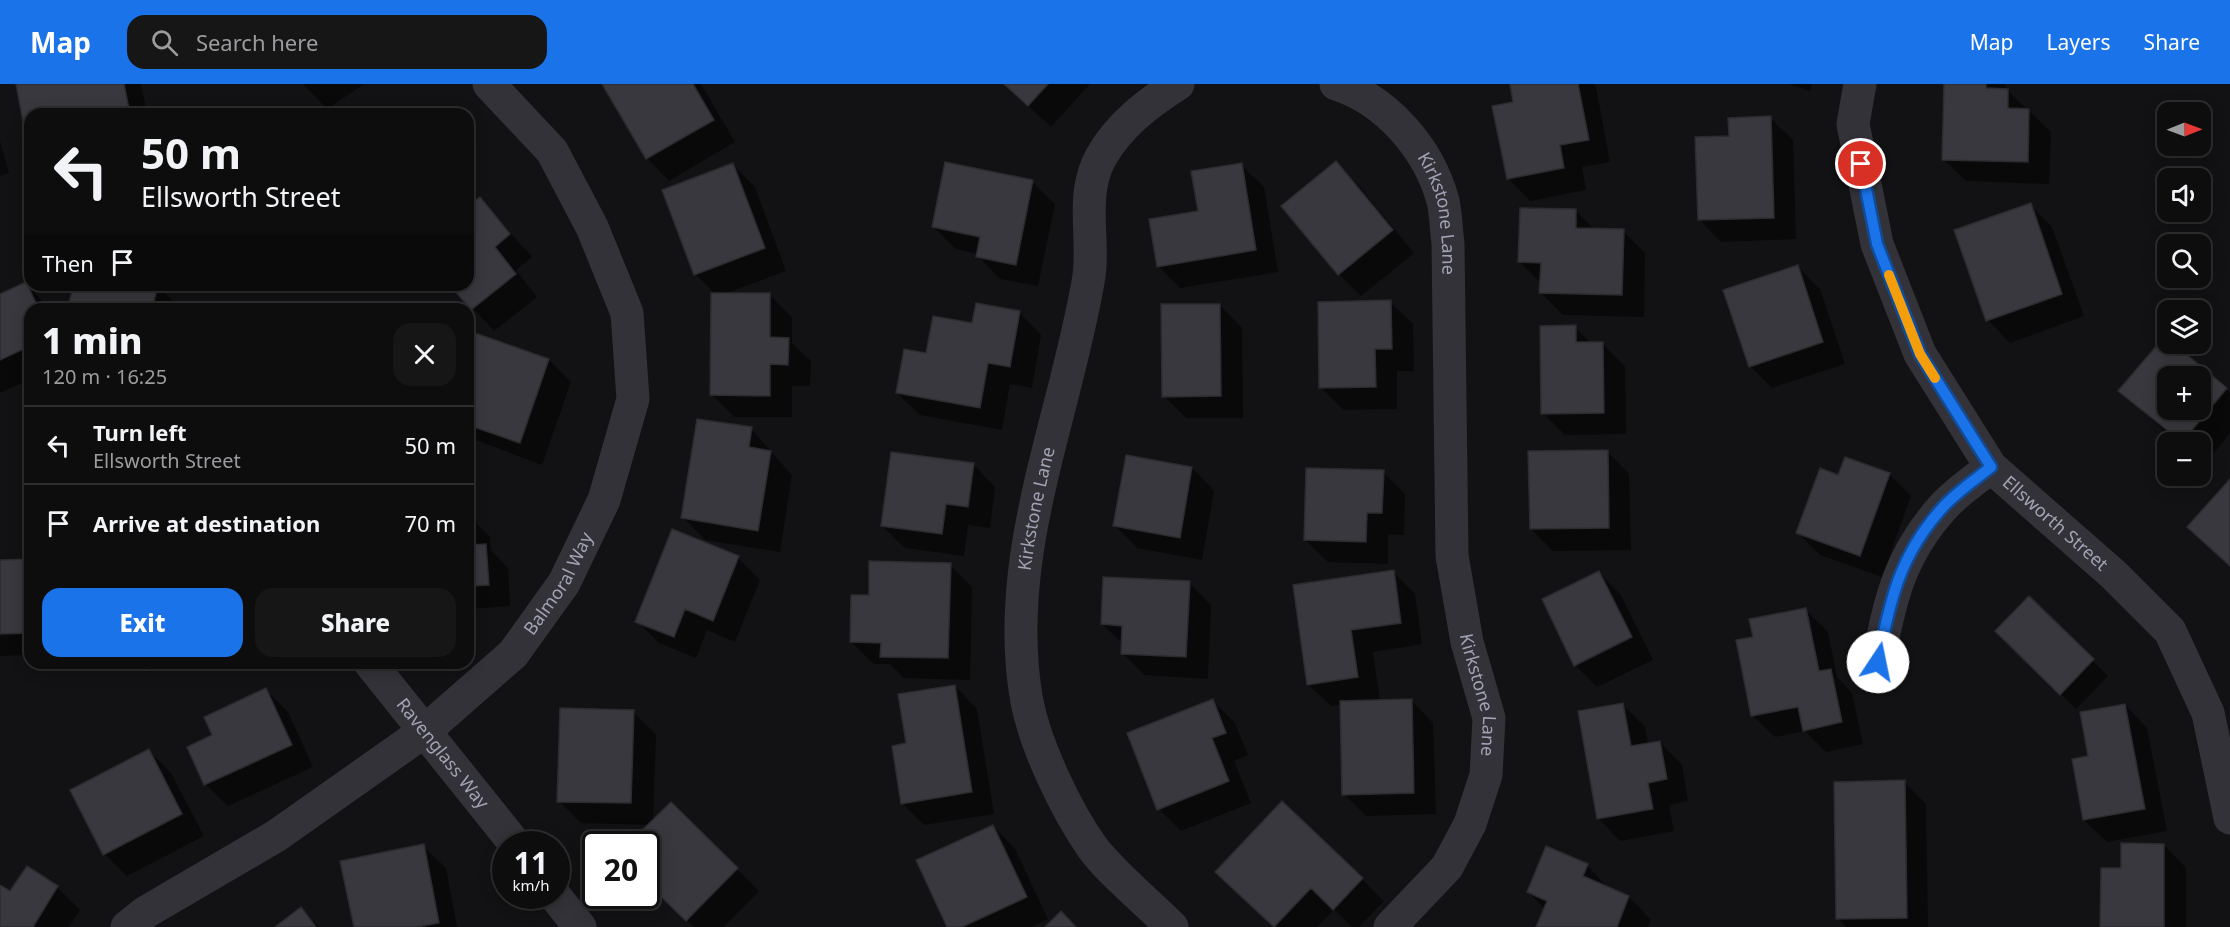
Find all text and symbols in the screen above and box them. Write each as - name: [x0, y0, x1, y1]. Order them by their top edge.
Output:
- search box: [127, 15, 547, 69]
- text: Map: [30, 23, 91, 61]
- icon: search: [148, 26, 181, 59]
- text: Search here: [196, 27, 318, 57]
- text: Map: [1970, 28, 2014, 56]
- text: Layers: [2047, 28, 2111, 56]
- text: Share: [2144, 28, 2200, 56]
- north arrow: [2157, 102, 2211, 156]
- map controls: [2157, 102, 2211, 486]
- text: 50 m: [141, 124, 241, 181]
- icon: left: [42, 132, 120, 210]
- pin: [1835, 138, 1886, 189]
- street label: Kirkstone Lane: [1413, 147, 1461, 275]
- icon: arrive: [1844, 147, 1877, 180]
- button: sound: [2157, 168, 2211, 222]
- text: Ellsworth Street: [141, 178, 340, 215]
- button: search: [2157, 234, 2211, 288]
- icon: arrive: [106, 246, 139, 279]
- text: Then: [42, 248, 94, 278]
- button: layers: [2157, 300, 2211, 354]
- text: 1 min: [42, 316, 143, 365]
- button: close: [393, 323, 456, 386]
- text: 120 m · 16:25: [42, 363, 167, 390]
- button: +: [2157, 366, 2211, 420]
- text: Turn left: [93, 417, 187, 447]
- icon: left: [42, 429, 75, 462]
- text: 50 m: [405, 430, 456, 460]
- button: −: [2157, 432, 2211, 486]
- street label: Kirkstone Lane: [1012, 444, 1060, 572]
- text: Ellsworth Street: [93, 447, 241, 474]
- street label: Ellsworth Street: [1998, 470, 2114, 576]
- icon: arrive: [42, 507, 75, 540]
- text: Arrive at destination: [93, 508, 320, 538]
- text: 70 m: [405, 508, 456, 538]
- street label: Balmoral Way: [517, 527, 598, 639]
- button: Exit: [42, 588, 243, 657]
- button: Share: [255, 588, 456, 657]
- position arrow: [1846, 630, 1910, 694]
- street label: Kirkstone Lane: [1455, 632, 1502, 757]
- street label: Ravenglass Way: [392, 693, 495, 814]
- speed limit sign: 20: [582, 831, 660, 909]
- text: 11: [514, 842, 548, 883]
- text: km/h: [513, 875, 549, 895]

